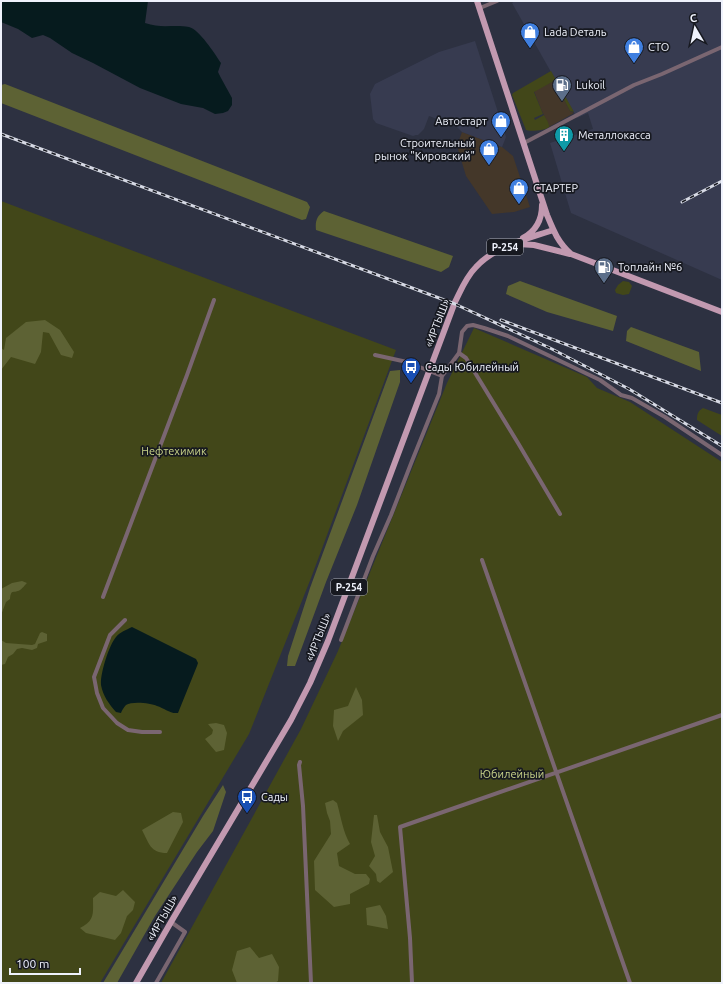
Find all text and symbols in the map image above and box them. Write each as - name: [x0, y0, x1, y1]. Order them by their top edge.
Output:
- north arrow: [675, 8, 715, 48]
- text: С: [689, 12, 698, 25]
- shop icon: Lada Dеталь: [519, 21, 541, 49]
- place label: Lada Dеталь: [544, 26, 607, 38]
- shop icon: СТО: [623, 36, 645, 64]
- place label: СТО: [648, 41, 669, 53]
- fuel station icon: Lukoil: [551, 74, 573, 102]
- place label: Lukoil: [576, 79, 605, 91]
- shop icon: Автостарт: [490, 110, 512, 138]
- place label: Автостарт: [435, 115, 487, 127]
- building icon: Металлокасса: [553, 124, 575, 152]
- place label: Металлокасса: [578, 129, 651, 141]
- place label: Строительный рынок "Кировский": [375, 137, 475, 162]
- shop icon: Строительный рынок "Кировский": [478, 138, 500, 166]
- shop icon: СТАРТЕР: [508, 177, 530, 205]
- place label: СТАРТЕР: [533, 182, 579, 194]
- road number: Р-254: [487, 239, 523, 255]
- fuel station icon: Топлайн №6: [593, 256, 615, 284]
- place label: Топлайн №6: [618, 261, 682, 273]
- street label: «ИРТЫШ»: [422, 297, 452, 349]
- bus stop icon: Сады Юбилейный: [400, 356, 422, 384]
- place label: Сады Юбилейный: [425, 361, 519, 373]
- park label: Нефтехимик: [141, 445, 207, 457]
- road number: Р-254: [331, 579, 367, 595]
- street label: «ИРТЫШ»: [303, 611, 333, 663]
- park label: Юбилейный: [480, 768, 544, 780]
- bus stop icon: Сады: [236, 786, 258, 814]
- place label: Сады: [261, 791, 288, 803]
- street label: «ИРТЫШ»: [144, 893, 180, 943]
- scale bar: [10, 950, 80, 976]
- text: 100 m: [16, 957, 49, 970]

